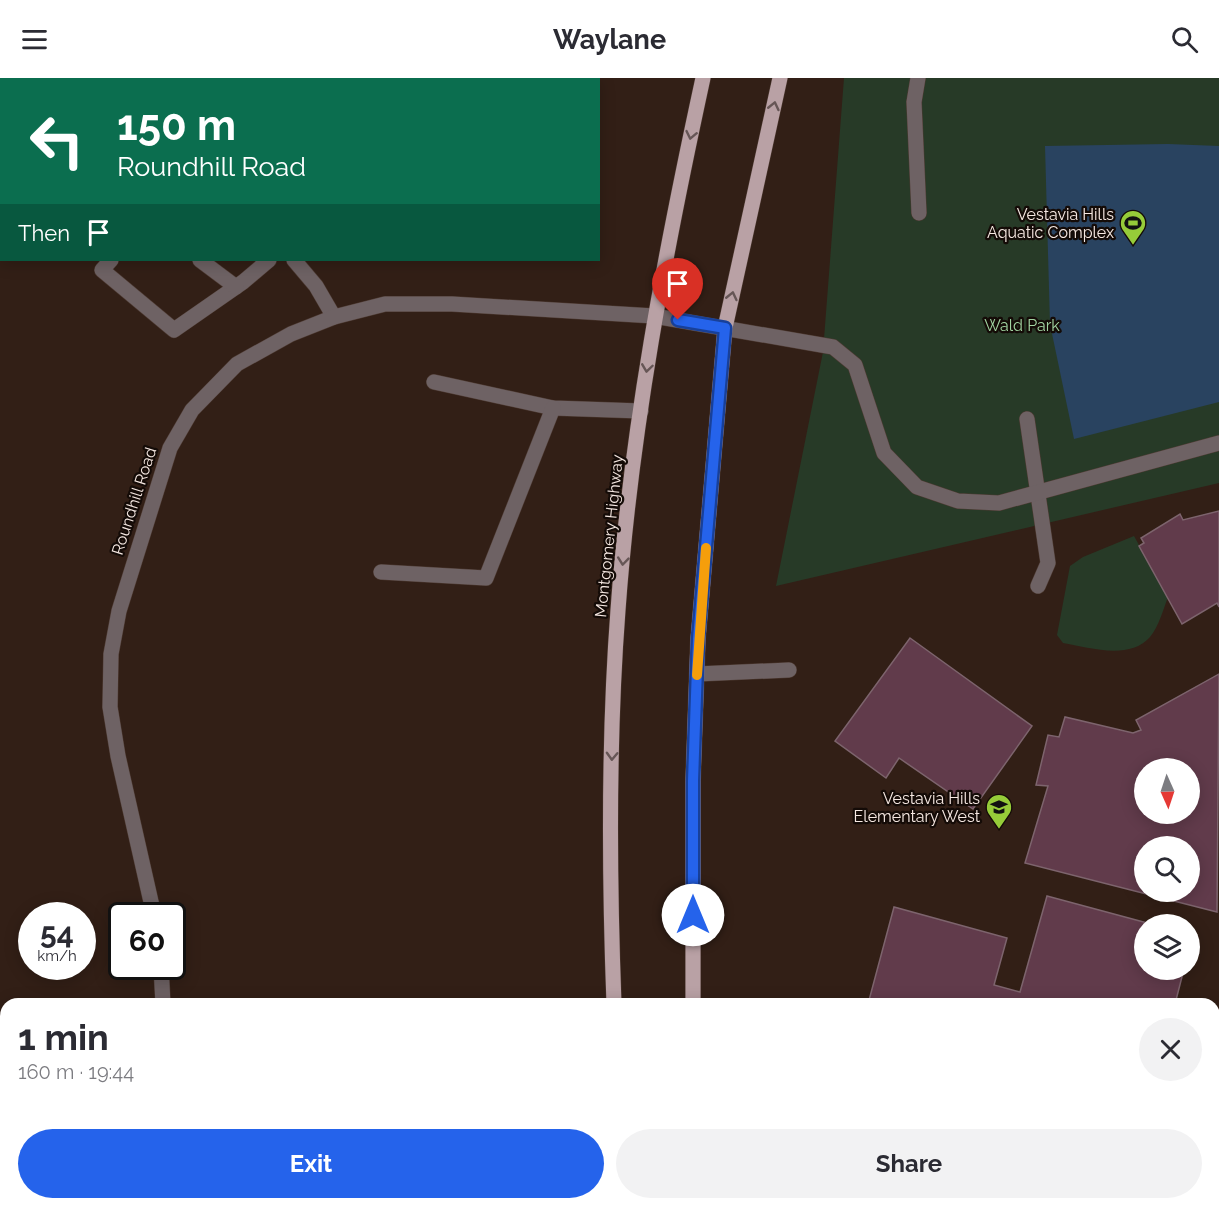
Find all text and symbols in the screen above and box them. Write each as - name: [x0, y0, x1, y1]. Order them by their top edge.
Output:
- icon: menu: [18, 23, 51, 56]
- icon: search: [1168, 23, 1201, 56]
- text: Waylane: [553, 24, 666, 55]
- text: 150 m: [117, 101, 236, 150]
- one-way arrow: [767, 101, 780, 111]
- icon: left: [18, 102, 96, 180]
- one-way arrow: [685, 130, 698, 140]
- text: Roundhill Road: [117, 151, 306, 182]
- place label: Vestavia Hills Aquatic Complex: [987, 205, 1114, 242]
- sports icon: Vestavia Hills Aquatic Complex: [1118, 208, 1148, 246]
- icon: arrive: [82, 216, 115, 249]
- text: Then: [18, 220, 70, 246]
- pin: [652, 258, 703, 320]
- icon: arrive: [661, 267, 694, 300]
- one-way arrow: [725, 291, 738, 301]
- park label: Wald Park: [984, 316, 1060, 335]
- one-way arrow: [641, 363, 653, 373]
- street label: Roundhill Road: [108, 445, 160, 557]
- street label: Montgomery Highway: [591, 453, 627, 618]
- one-way arrow: [617, 557, 630, 566]
- one-way arrow: [606, 752, 619, 761]
- north arrow: [1134, 758, 1200, 824]
- map controls: [1134, 758, 1200, 980]
- place label: Vestavia Hills Elementary West: [854, 789, 981, 826]
- school or university icon: Vestavia Hills Elementary West: [984, 792, 1014, 830]
- button: search: [1134, 836, 1200, 902]
- position arrow: [661, 883, 725, 947]
- speed limit sign: 60: [108, 902, 186, 980]
- button: layers: [1134, 914, 1200, 980]
- text: 54: [40, 916, 74, 951]
- text: km/h: [37, 947, 77, 965]
- text: 1 min: [18, 1016, 109, 1058]
- button: close: [1139, 1018, 1202, 1081]
- text: 160 m · 19:44: [18, 1060, 134, 1084]
- button: Exit: [18, 1129, 604, 1198]
- button: Share: [616, 1129, 1202, 1198]

